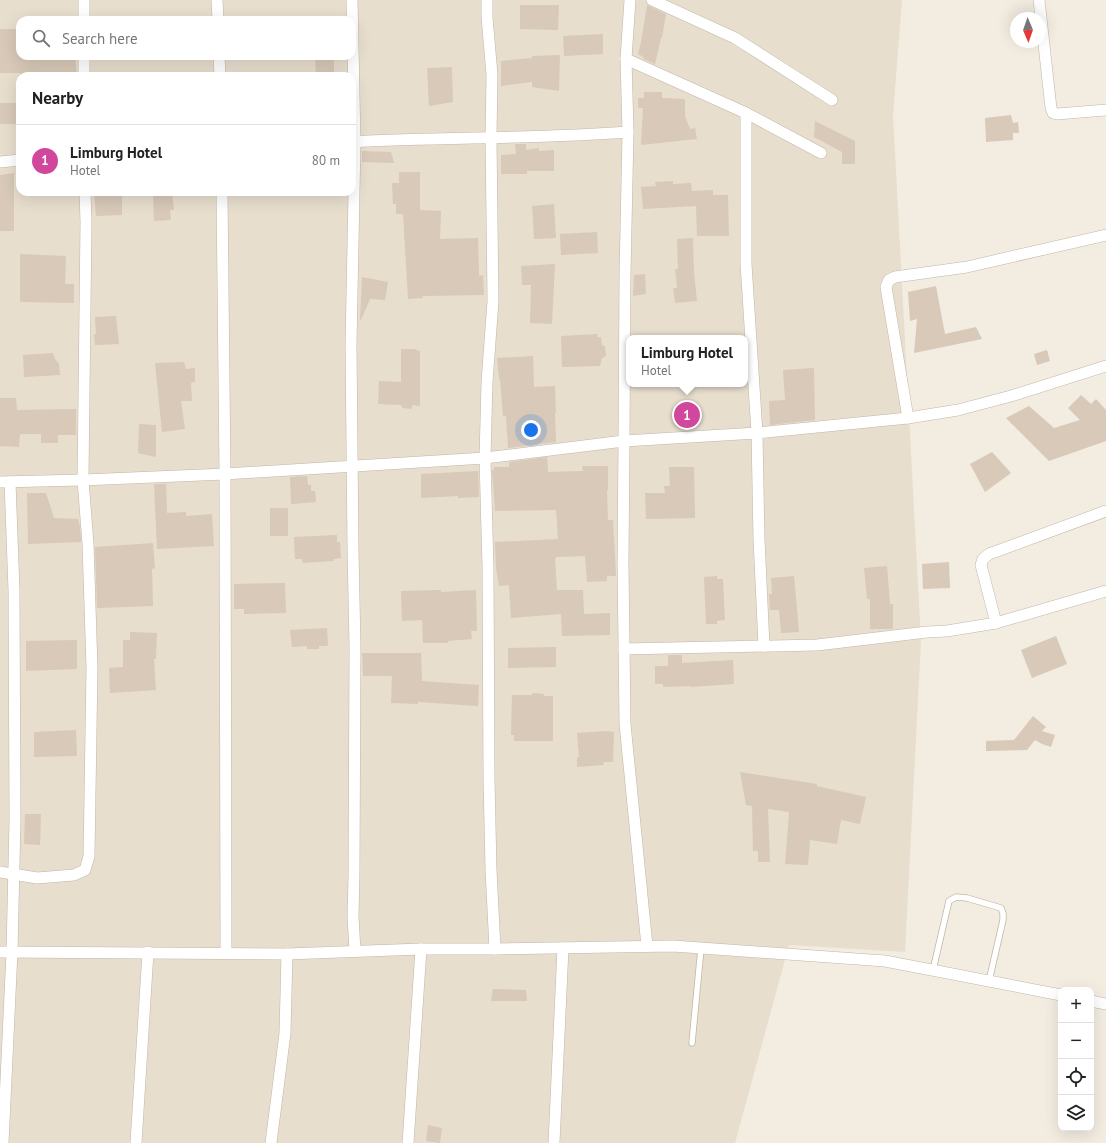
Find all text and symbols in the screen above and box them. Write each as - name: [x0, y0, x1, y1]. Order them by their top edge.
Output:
- north arrow: [1010, 12, 1046, 48]
- search box: [16, 16, 356, 60]
- icon: search: [30, 27, 52, 49]
- text: Search here: [62, 29, 138, 48]
- text: Nearby: [32, 87, 83, 109]
- text: Limburg Hotel: [70, 143, 162, 162]
- text: 1: [41, 152, 49, 169]
- text: 80 m: [312, 152, 340, 169]
- text: Hotel: [70, 162, 100, 179]
- popup: [626, 335, 748, 387]
- text: Limburg Hotel: [641, 343, 733, 362]
- text: Hotel: [641, 362, 671, 379]
- pin: 1: [674, 400, 700, 430]
- your location: [521, 420, 541, 440]
- map controls: [1058, 987, 1094, 1131]
- button: +: [1058, 987, 1094, 1023]
- button: −: [1058, 1023, 1094, 1059]
- button: locate: [1058, 1059, 1094, 1095]
- button: layers: [1058, 1095, 1094, 1131]

